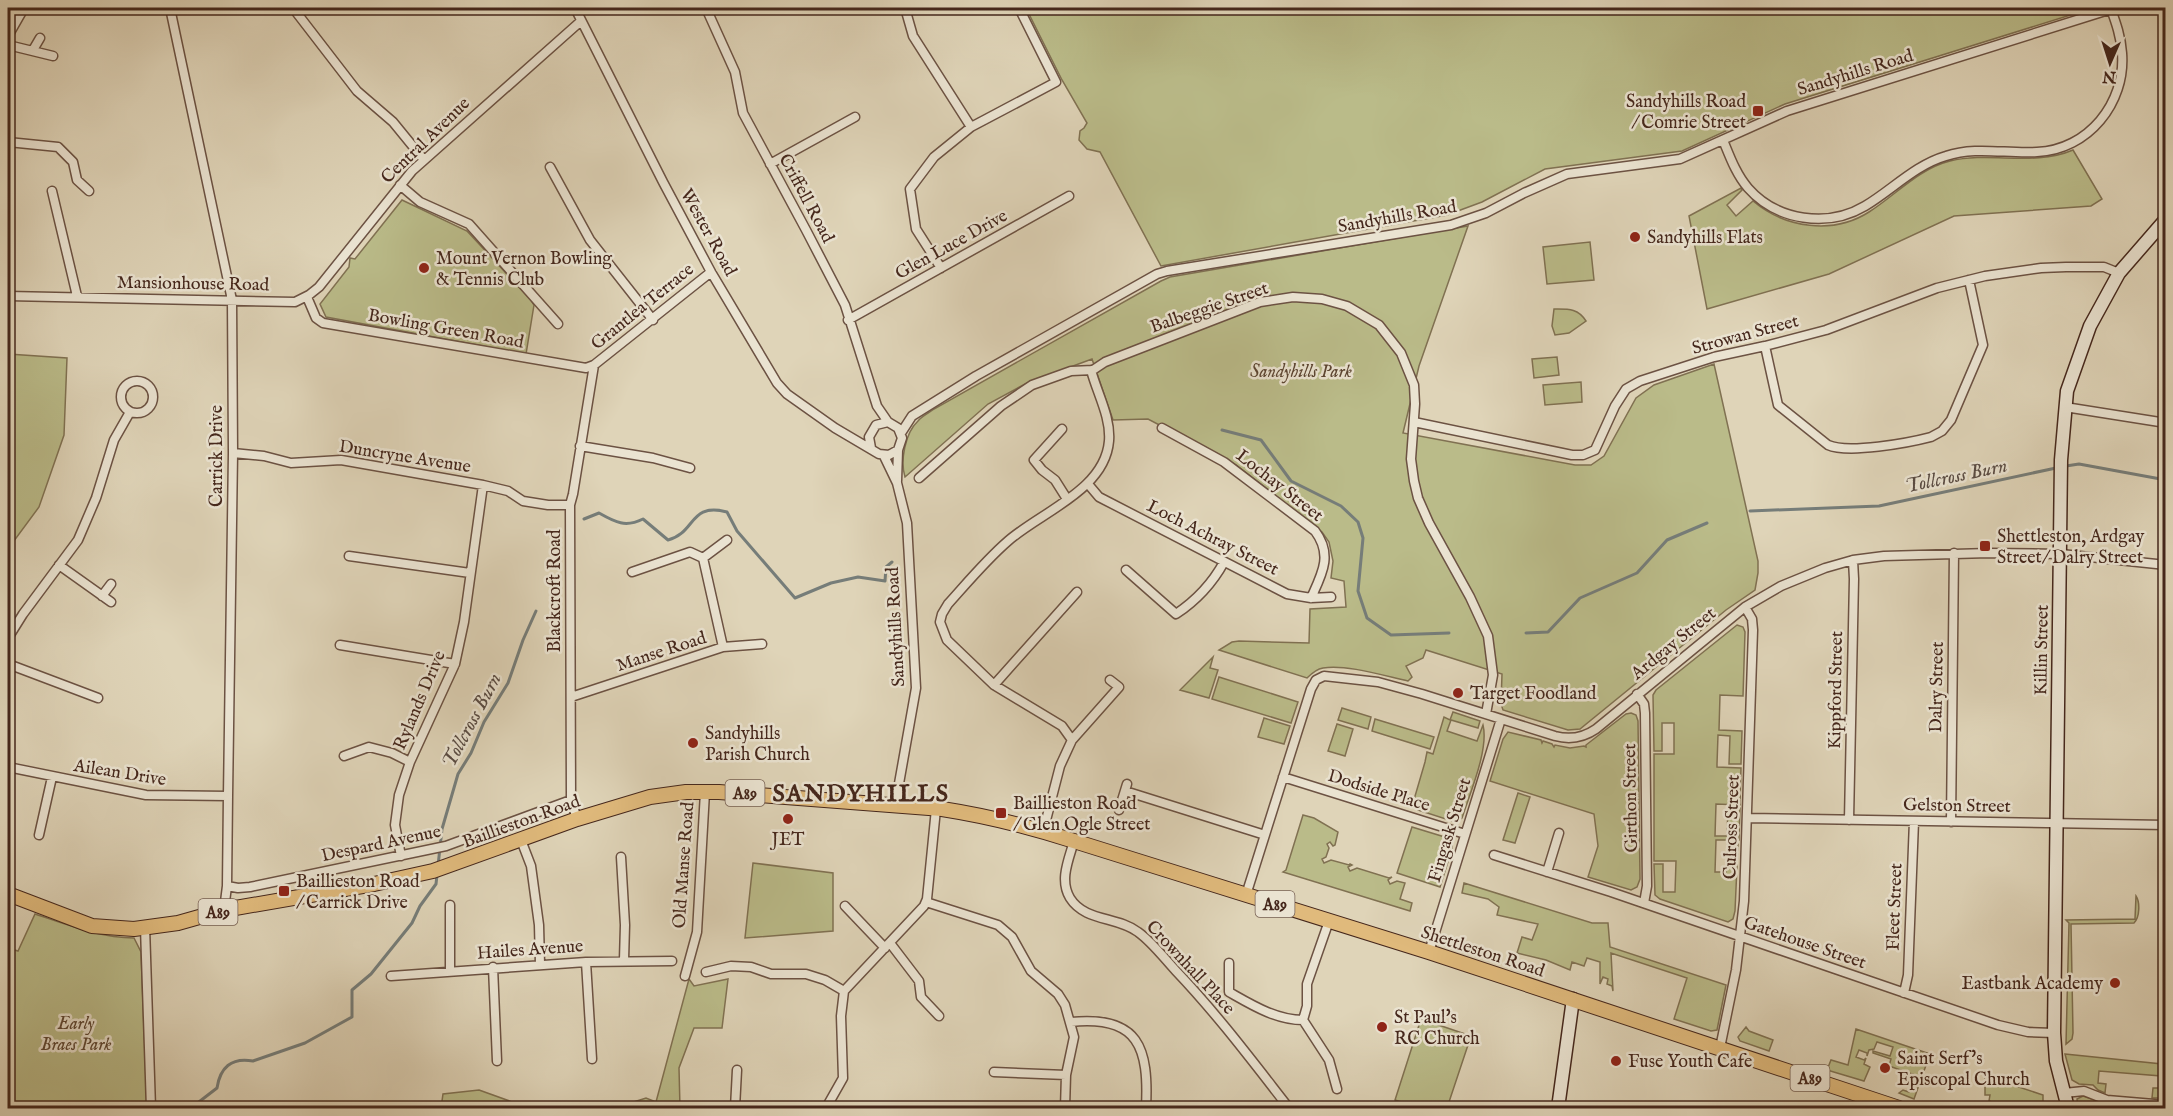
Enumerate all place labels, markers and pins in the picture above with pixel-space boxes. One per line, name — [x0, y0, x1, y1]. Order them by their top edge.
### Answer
place label: Sandyhills Road / Comrie Street — [1626, 91, 1746, 135]
marker: Sandyhills Road / Comrie Street — [1751, 104, 1765, 118]
place label: Sandyhills Flats — [1647, 227, 1763, 250]
marker: Sandyhills Flats — [1628, 230, 1642, 244]
place label: Mount Vernon Bowling & Tennis Club — [436, 248, 612, 292]
marker: Mount Vernon Bowling & Tennis Club — [417, 261, 431, 275]
place label: Shettleston, Ardgay Street/ Dalry Street — [1997, 526, 2145, 570]
marker: Shettleston, Ardgay Street/ Dalry Street — [1978, 539, 1992, 553]
place label: Target Foodland — [1470, 683, 1597, 706]
marker: Target Foodland — [1451, 686, 1465, 700]
place label: Sandyhills Parish Church — [705, 723, 810, 767]
marker: Sandyhills Parish Church — [686, 736, 700, 750]
place label: Baillieston Road / Glen Ogle Street — [1013, 793, 1150, 837]
marker: Baillieston Road / Glen Ogle Street — [994, 806, 1008, 820]
marker: JET — [781, 812, 795, 826]
place label: JET — [770, 829, 804, 852]
place label: Baillieston Road / Carrick Drive — [296, 871, 420, 915]
marker: Baillieston Road / Carrick Drive — [277, 884, 291, 898]
place label: Eastbank Academy — [1962, 973, 2103, 996]
marker: Eastbank Academy — [2108, 976, 2122, 990]
place label: St Paul's RC Church — [1394, 1007, 1480, 1051]
marker: St Paul's RC Church — [1375, 1020, 1389, 1034]
place label: Saint Serf's Episcopal Church — [1897, 1048, 2030, 1092]
place label: Fuse Youth Cafe — [1628, 1051, 1752, 1074]
marker: Fuse Youth Cafe — [1609, 1054, 1623, 1068]
marker: Saint Serf's Episcopal Church — [1878, 1061, 1892, 1075]

